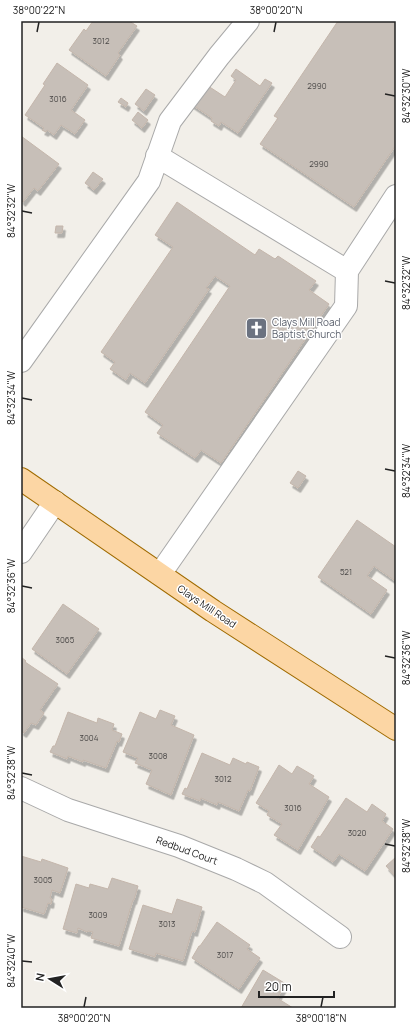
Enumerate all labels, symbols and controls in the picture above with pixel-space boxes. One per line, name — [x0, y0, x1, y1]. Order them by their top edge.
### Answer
text: 38°00'22"N — [13, 3, 65, 17]
text: 38°00'20"N — [250, 3, 303, 17]
house number: 3012 — [93, 35, 110, 46]
text: 84°32'30"W — [399, 68, 413, 123]
house number: 2990 — [307, 80, 327, 91]
house number: 3016 — [49, 93, 67, 104]
house number: 2990 — [309, 158, 329, 169]
text: 84°32'32"W — [4, 183, 18, 238]
text: 84°32'32"W — [399, 255, 413, 310]
church icon: Clays Mill Road Baptist Church — [244, 315, 270, 341]
place label: Clays Mill Road Baptist Church — [272, 315, 341, 341]
text: 84°32'34"W — [4, 370, 18, 425]
text: 84°32'34"W — [399, 443, 413, 498]
text: 84°32'36"W — [4, 558, 18, 613]
house number: 521 — [340, 566, 352, 577]
street label: Clays Mill Road — [175, 581, 239, 631]
text: 84°32'36"W — [399, 630, 413, 685]
house number: 3065 — [56, 634, 75, 645]
house number: 3004 — [80, 732, 99, 743]
text: 84°32'38"W — [4, 745, 18, 800]
house number: 3008 — [149, 750, 168, 761]
house number: 3012 — [215, 773, 232, 784]
house number: 3016 — [284, 802, 302, 813]
text: 84°32'38"W — [399, 818, 413, 873]
house number: 3020 — [348, 827, 366, 838]
street label: Redbud Court — [154, 832, 220, 868]
house number: 3005 — [34, 874, 53, 885]
house number: 3009 — [88, 909, 108, 920]
house number: 3013 — [159, 918, 175, 929]
text: 84°32'40"W — [4, 934, 18, 988]
house number: 3017 — [217, 949, 233, 960]
north arrow — [30, 959, 70, 999]
text: N — [32, 972, 48, 982]
scale bar — [259, 973, 334, 999]
text: 20 m — [265, 978, 292, 995]
text: 38°00'20"N — [58, 1011, 111, 1025]
text: 38°00'18"N — [296, 1011, 346, 1025]

